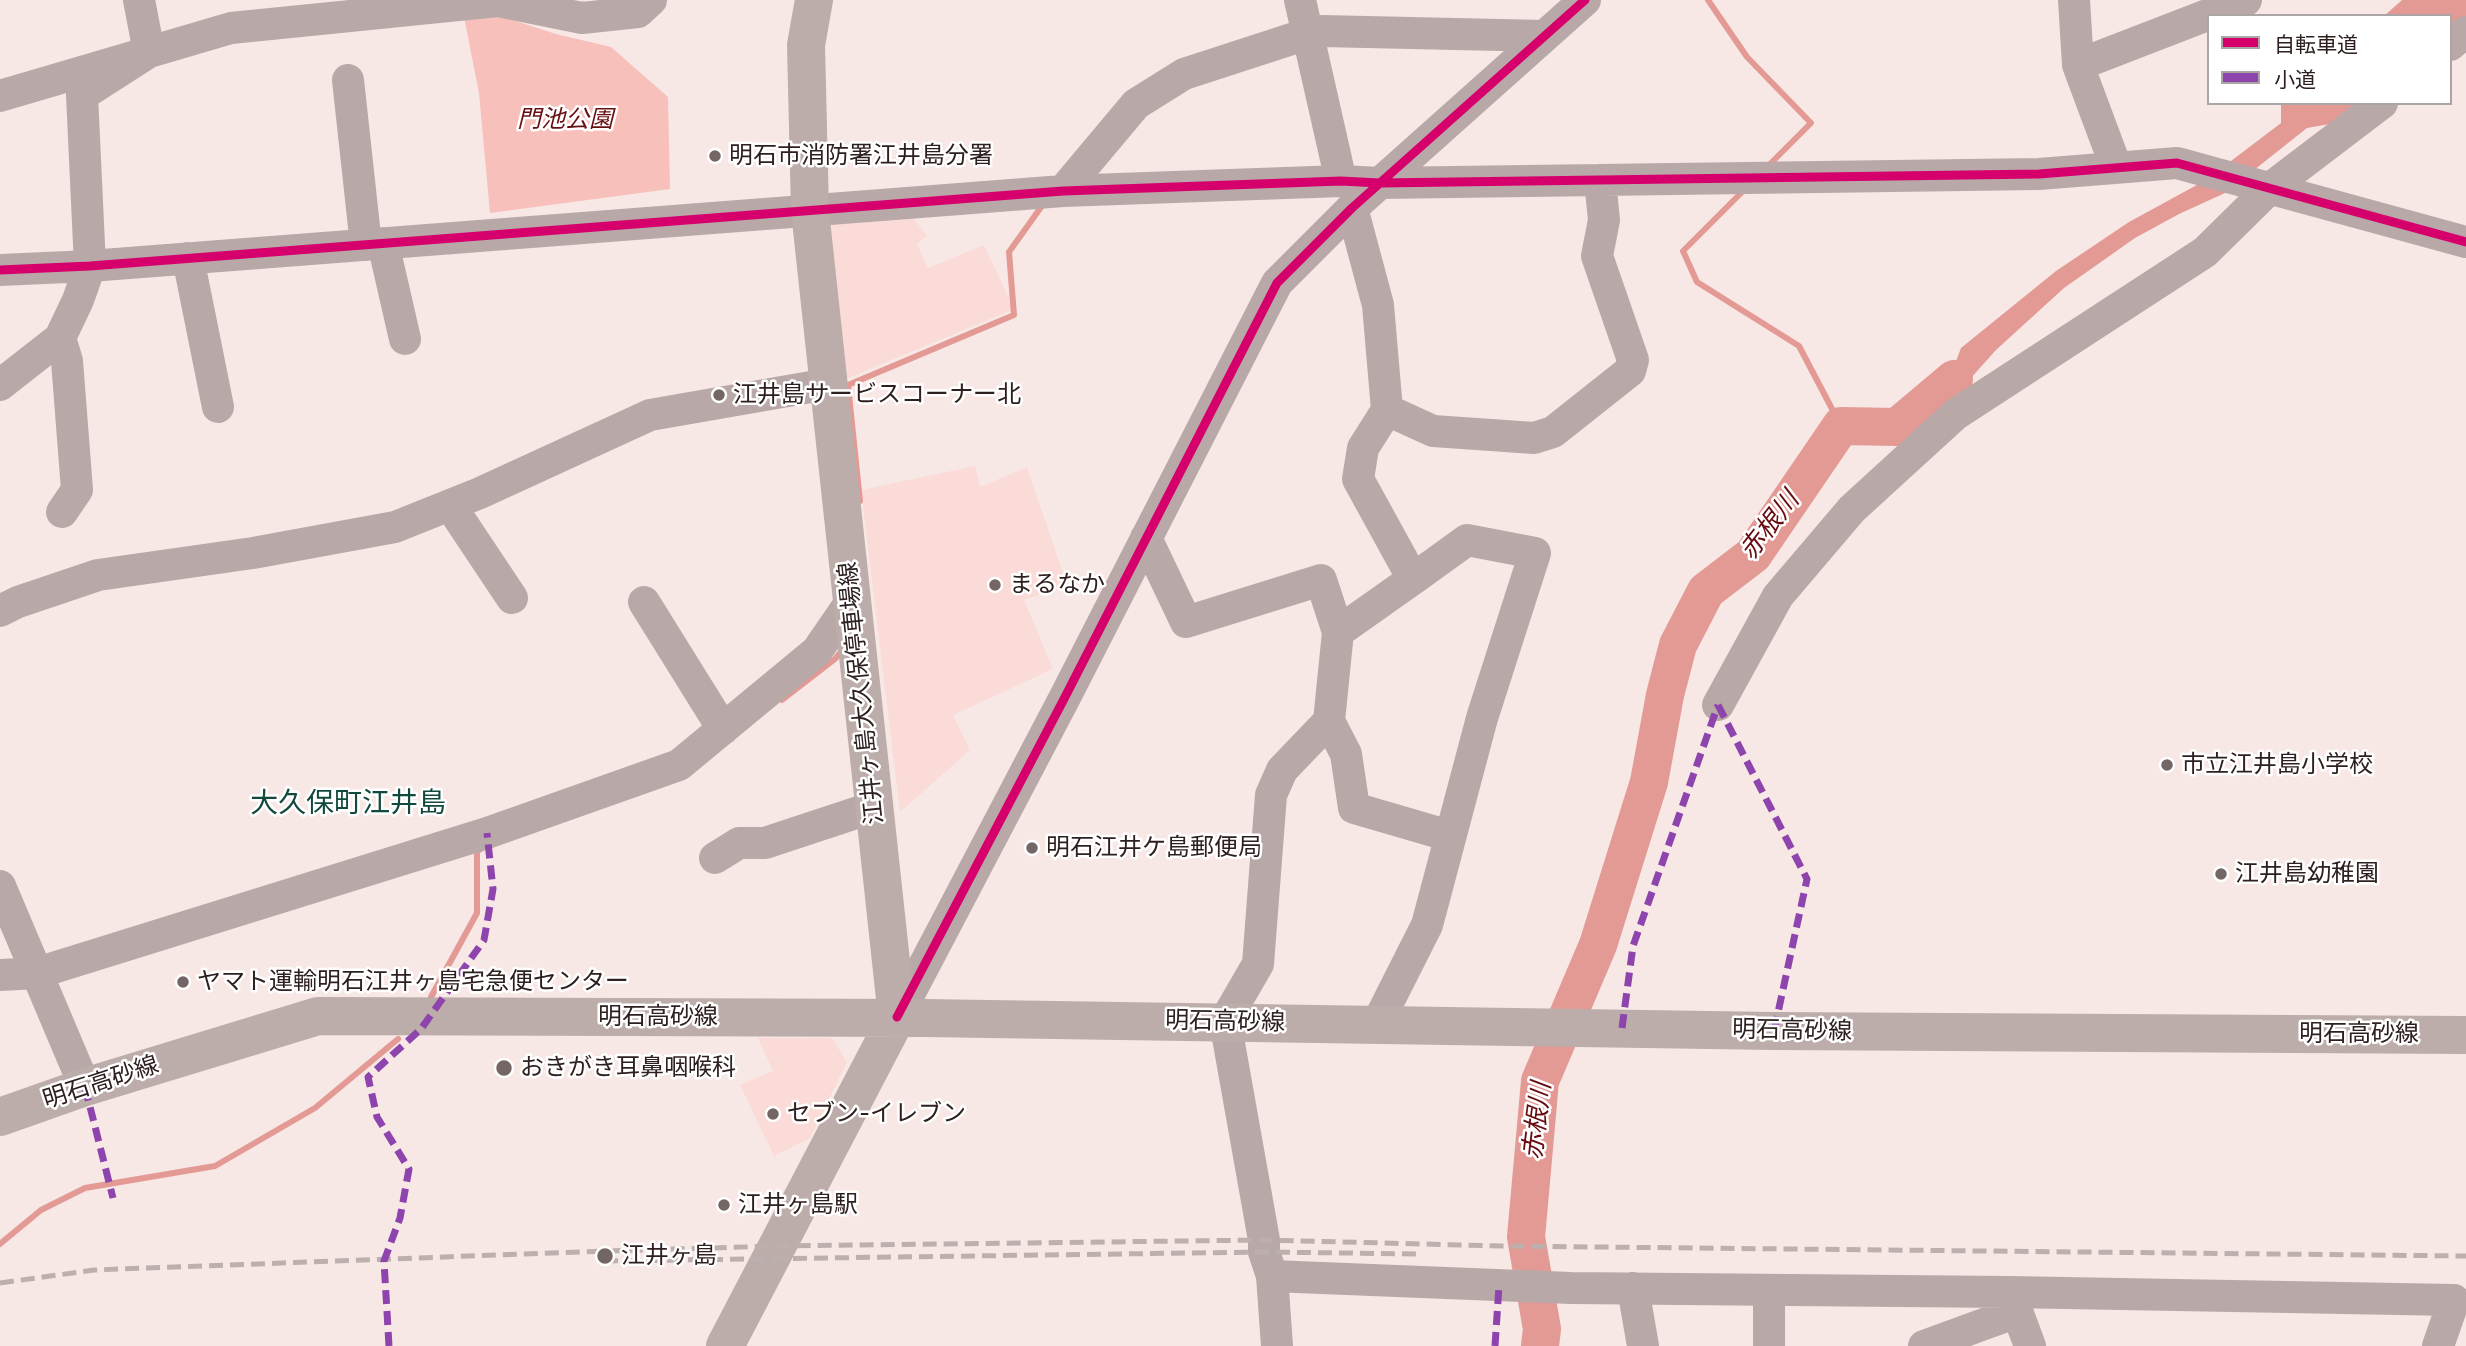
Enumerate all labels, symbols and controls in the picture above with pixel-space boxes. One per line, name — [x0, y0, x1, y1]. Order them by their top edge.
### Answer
legend — [2207, 14, 2452, 105]
text: 自転車道 — [2274, 32, 2358, 58]
text: 小道 — [2274, 67, 2316, 93]
park label: 門池公園 — [517, 106, 613, 134]
place label: 明石市消防署江井島分署 — [729, 142, 993, 170]
marker: 明石市消防署江井島分署 — [707, 148, 723, 164]
place label: 江井島サービスコーナー北 — [733, 381, 1021, 409]
marker: 江井島サービスコーナー北 — [711, 387, 727, 403]
water label: 赤根川 — [1734, 486, 1806, 566]
street label: 江井ヶ島大久保停車場線 — [834, 560, 890, 826]
place label: まるなか — [1009, 571, 1105, 599]
marker: まるなか — [987, 577, 1003, 593]
place label: 市立江井島小学校 — [2181, 751, 2373, 779]
marker: 市立江井島小学校 — [2159, 757, 2175, 773]
district label: 大久保町江井島 — [250, 787, 446, 821]
place label: 明石江井ケ島郵便局 — [1046, 834, 1262, 862]
marker: 明石江井ケ島郵便局 — [1024, 840, 1040, 856]
place label: 江井島幼稚園 — [2235, 860, 2379, 888]
marker: 江井島幼稚園 — [2213, 866, 2229, 882]
place label: ヤマト運輸明石江井ヶ島宅急便センター — [197, 968, 629, 996]
marker: ヤマト運輸明石江井ヶ島宅急便センター — [175, 974, 191, 990]
street label: 明石高砂線 — [598, 1003, 718, 1031]
street label: 明石高砂線 — [1165, 1007, 1285, 1037]
street label: 明石高砂線 — [1732, 1016, 1852, 1046]
street label: 明石高砂線 — [2299, 1020, 2419, 1048]
street label: 明石高砂線 — [39, 1051, 163, 1115]
place label: おきがき耳鼻咽喉科 — [520, 1054, 736, 1082]
marker: おきがき耳鼻咽喉科 — [494, 1058, 514, 1078]
water label: 赤根川 — [1518, 1080, 1558, 1162]
place label: セブン-イレブン — [787, 1100, 966, 1128]
marker: セブン-イレブン — [765, 1106, 781, 1122]
place label: 江井ヶ島駅 — [738, 1191, 858, 1219]
marker: 江井ヶ島駅 — [716, 1197, 732, 1213]
place label: 江井ヶ島 — [621, 1242, 717, 1270]
marker: 江井ヶ島 — [595, 1246, 615, 1266]

